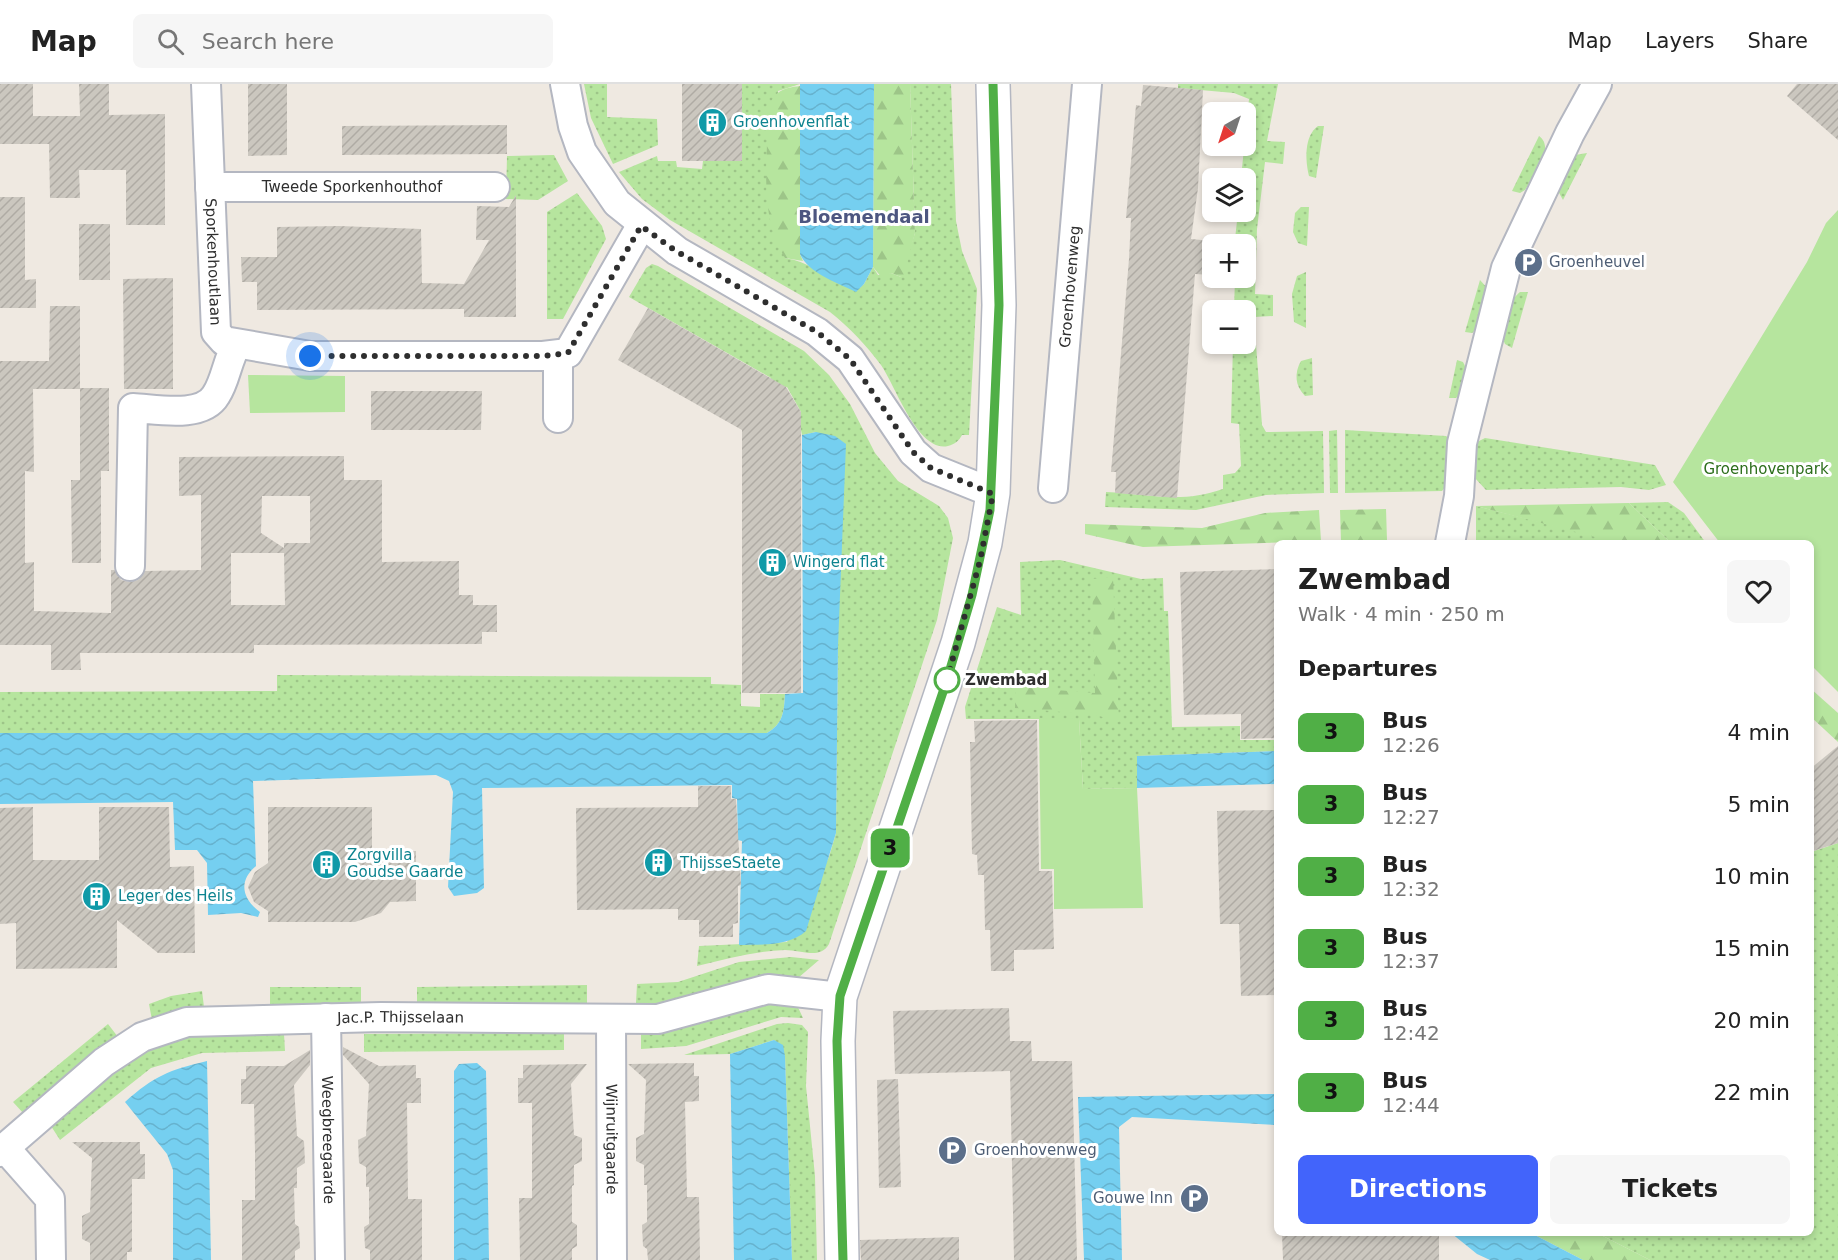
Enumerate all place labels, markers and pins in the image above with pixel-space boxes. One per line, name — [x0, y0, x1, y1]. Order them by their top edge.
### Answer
building icon: Groenhovenflat — [696, 106, 728, 138]
place label: Groenhovenflat — [733, 113, 849, 131]
parking icon: Groenheuvel — [1512, 246, 1544, 278]
place label: Groenheuvel — [1549, 253, 1645, 271]
building icon: Wingerd flat — [756, 546, 788, 578]
place label: Wingerd flat — [793, 553, 885, 571]
marker: Zwembad — [934, 667, 960, 693]
place label: Zwembad — [965, 671, 1047, 689]
place label: Zorgvilla Goudse Gaarde — [347, 846, 463, 881]
building icon: ThijsseStaete — [643, 847, 675, 879]
building icon: Zorgvilla Goudse Gaarde — [310, 848, 342, 880]
place label: ThijsseStaete — [679, 854, 781, 872]
building icon: Leger des Heils — [81, 880, 113, 912]
place label: Leger des Heils — [118, 887, 233, 905]
parking icon: Groenhovenweg — [937, 1134, 969, 1166]
place label: Groenhovenweg — [974, 1141, 1097, 1159]
parking icon: Gouwe Inn — [1178, 1182, 1210, 1214]
place label: Gouwe Inn — [1093, 1189, 1173, 1207]

